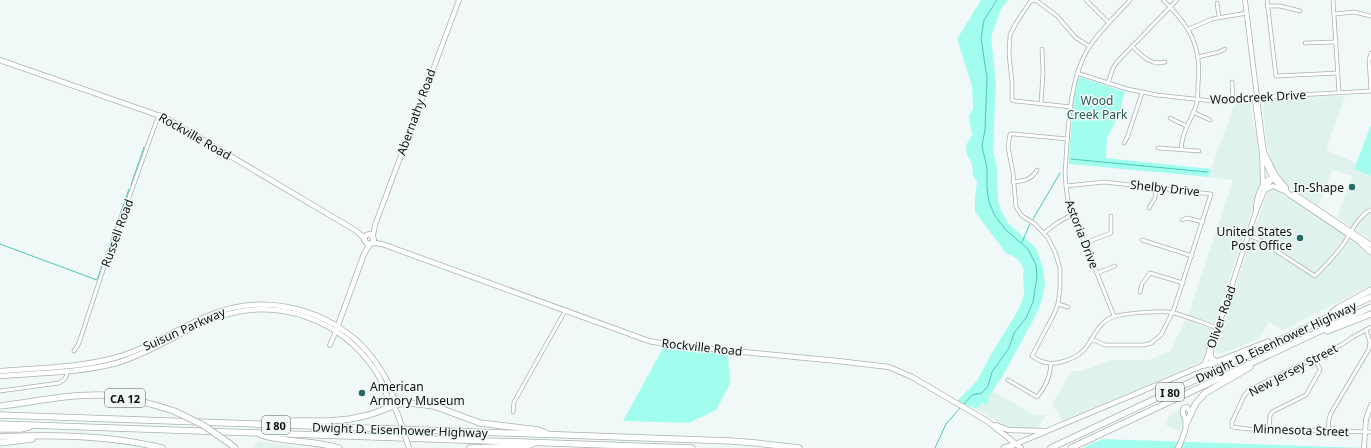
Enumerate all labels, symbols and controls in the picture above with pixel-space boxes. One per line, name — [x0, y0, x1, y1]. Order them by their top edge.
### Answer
street label: Abernathy Road — [392, 66, 440, 158]
street label: Woodcreek Drive — [1210, 86, 1307, 108]
park label: Wood Creek Park — [1067, 92, 1128, 123]
street label: Rockville Road — [156, 108, 234, 164]
street label: Shelby Drive — [1129, 176, 1201, 200]
place label: In-Shape — [1294, 179, 1344, 196]
marker: In-Shape — [1347, 182, 1357, 192]
street label: Russell Road — [97, 197, 137, 269]
street label: Astoria Drive — [1061, 197, 1103, 271]
place label: United States Post Office — [1217, 223, 1292, 254]
marker: United States Post Office — [1295, 233, 1305, 243]
street label: Oliver Road — [1202, 283, 1240, 351]
street label: Dwight D. Eisenhower Highway — [1193, 297, 1360, 387]
street label: Suisun Parkway — [140, 303, 229, 355]
street label: Rockville Road — [661, 334, 743, 360]
street label: New Jersey Street — [1246, 339, 1341, 401]
place label: American Armory Museum — [370, 378, 465, 409]
road number: I 80 — [1156, 383, 1184, 401]
marker: American Armory Museum — [357, 388, 367, 398]
road number: CA 12 — [105, 389, 145, 407]
road number: I 80 — [262, 416, 290, 434]
street label: Dwight D. Eisenhower Highway — [312, 418, 489, 442]
street label: Minnesota Street — [1253, 420, 1350, 440]

